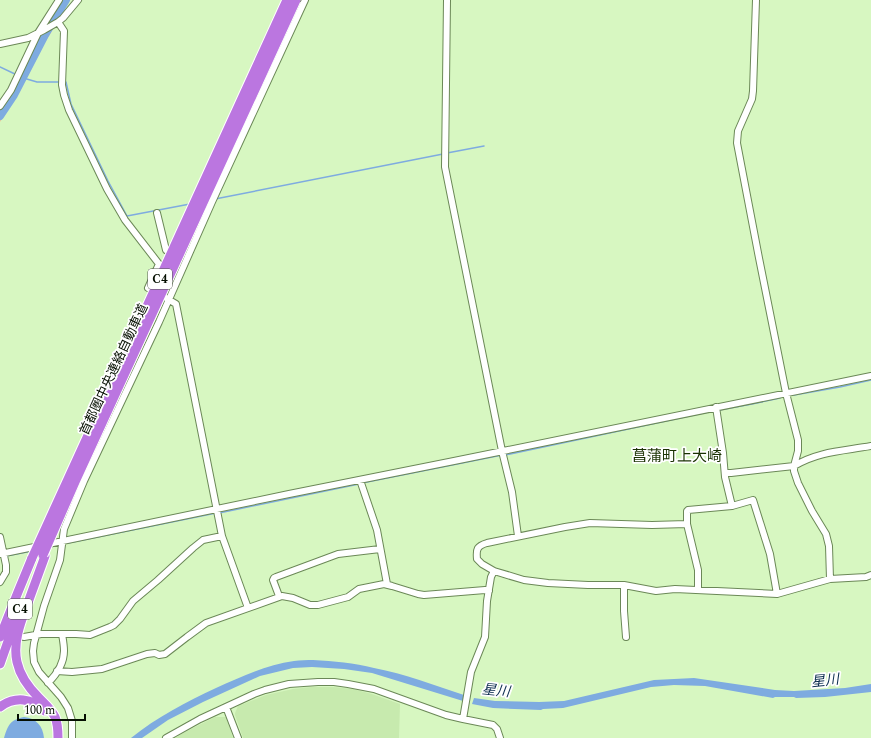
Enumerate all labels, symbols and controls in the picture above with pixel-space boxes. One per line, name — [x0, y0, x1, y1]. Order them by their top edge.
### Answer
road number: C4 — [148, 269, 172, 289]
street label: 首都圏中央連絡自動車道 — [75, 300, 153, 438]
district label: 菖蒲町上大崎 — [632, 445, 722, 468]
road number: C4 — [8, 599, 32, 619]
water label: 星川 — [810, 668, 842, 692]
water label: 星川 — [481, 679, 513, 703]
scale bar — [18, 696, 85, 722]
text: 100 m — [24, 701, 55, 720]

